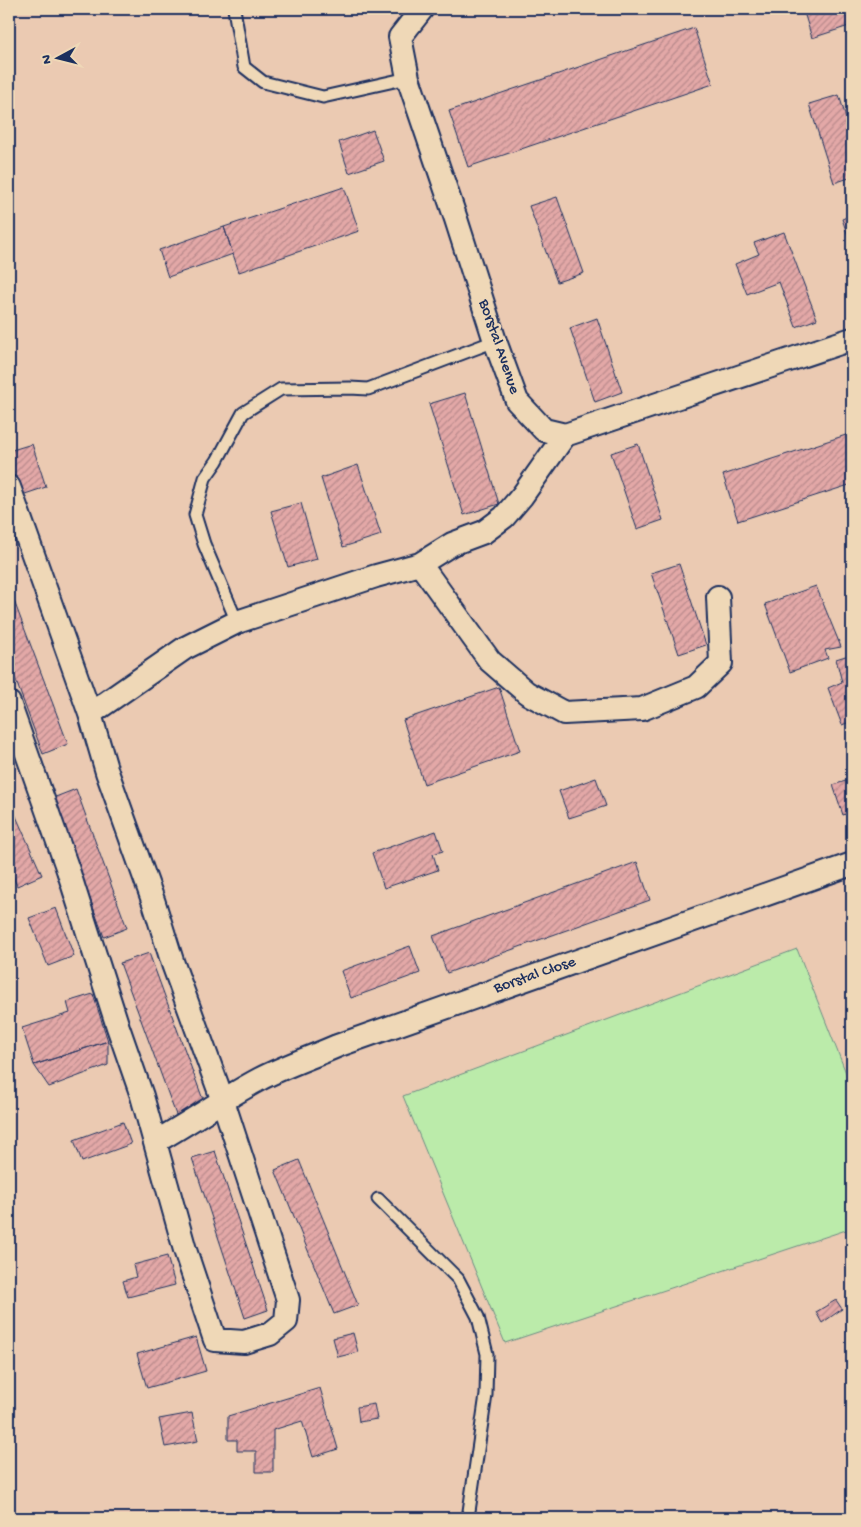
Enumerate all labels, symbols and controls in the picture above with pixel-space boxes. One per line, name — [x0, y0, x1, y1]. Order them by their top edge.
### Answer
north arrow — [32, 32, 82, 82]
text: N — [39, 54, 57, 65]
street label: Borstal Avenue — [473, 296, 523, 398]
street label: Borstal Close — [491, 953, 579, 999]

